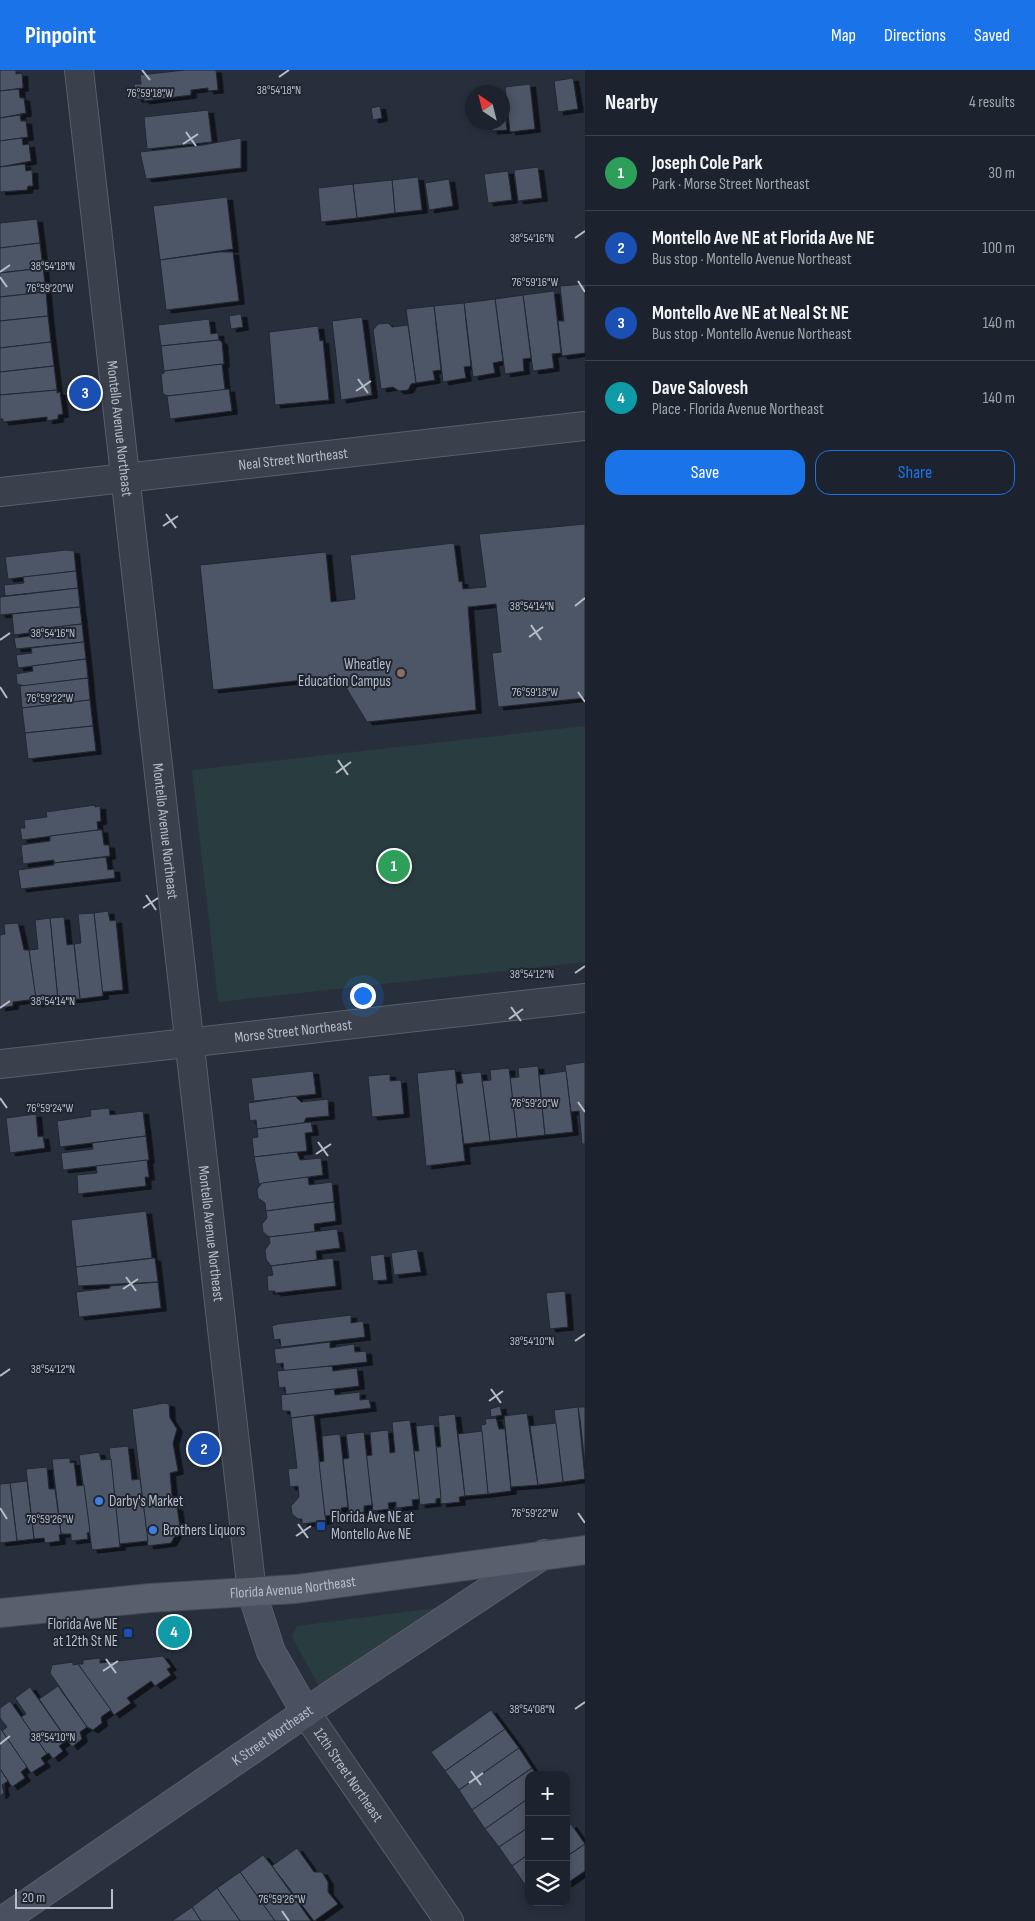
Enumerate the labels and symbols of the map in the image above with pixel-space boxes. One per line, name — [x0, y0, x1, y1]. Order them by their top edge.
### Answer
text: 38°54'18"N — [257, 83, 301, 98]
north arrow — [465, 85, 510, 130]
text: 76°59'18"W — [127, 86, 173, 101]
text: 38°54'16"N — [510, 231, 554, 246]
text: 38°54'18"N — [31, 259, 75, 274]
text: 76°59'16"W — [512, 275, 558, 290]
text: 76°59'20"W — [26, 281, 74, 296]
street label: Montello Avenue Northeast — [103, 360, 137, 498]
pin: 3 — [69, 374, 101, 412]
street label: Neal Street Northeast — [237, 443, 349, 475]
text: 38°54'14"N — [510, 599, 554, 614]
text: 38°54'16"N — [31, 626, 75, 641]
place label: Wheatley Education Campus — [298, 655, 391, 691]
marker: Wheatley Education Campus — [395, 667, 407, 679]
text: 76°59'18"W — [512, 685, 558, 700]
text: 76°59'22"W — [27, 691, 74, 706]
street label: Montello Avenue Northeast — [148, 762, 183, 900]
pin: 1 — [378, 847, 410, 885]
text: 38°54'12"N — [510, 967, 554, 982]
your location — [350, 983, 376, 1009]
text: 38°54'14"N — [31, 994, 75, 1009]
street label: Morse Street Northeast — [233, 1015, 353, 1047]
text: 76°59'20"W — [511, 1096, 559, 1111]
text: 76°59'24"W — [27, 1101, 74, 1116]
street label: Montello Avenue Northeast — [194, 1165, 228, 1303]
text: 38°54'10"N — [510, 1334, 554, 1349]
text: 38°54'12"N — [31, 1362, 75, 1377]
pin: 2 — [188, 1430, 220, 1468]
place label: Darby's Market — [109, 1492, 184, 1511]
marker: Darby's Market — [93, 1495, 105, 1507]
text: 76°59'22"W — [512, 1506, 559, 1521]
place label: Florida Ave NE at Montello Ave NE — [331, 1508, 415, 1544]
text: 76°59'26"W — [26, 1512, 74, 1527]
marker: Florida Ave NE at Montello Ave NE — [315, 1520, 327, 1532]
place label: Brothers Liquors — [163, 1521, 245, 1540]
marker: Brothers Liquors — [147, 1524, 159, 1536]
street label: Florida Avenue Northeast — [229, 1571, 357, 1603]
pin: 4 — [158, 1613, 190, 1651]
place label: Florida Ave NE at 12th St NE — [48, 1615, 118, 1651]
marker: Florida Ave NE at 12th St NE — [122, 1627, 134, 1639]
street label: K Street Northeast — [228, 1701, 317, 1770]
text: 38°54'08"N — [509, 1702, 555, 1717]
street label: 12th Street Northeast — [309, 1724, 388, 1826]
text: 38°54'10"N — [31, 1730, 75, 1745]
scale bar — [15, 1886, 112, 1909]
text: 76°59'26"W — [258, 1892, 306, 1907]

